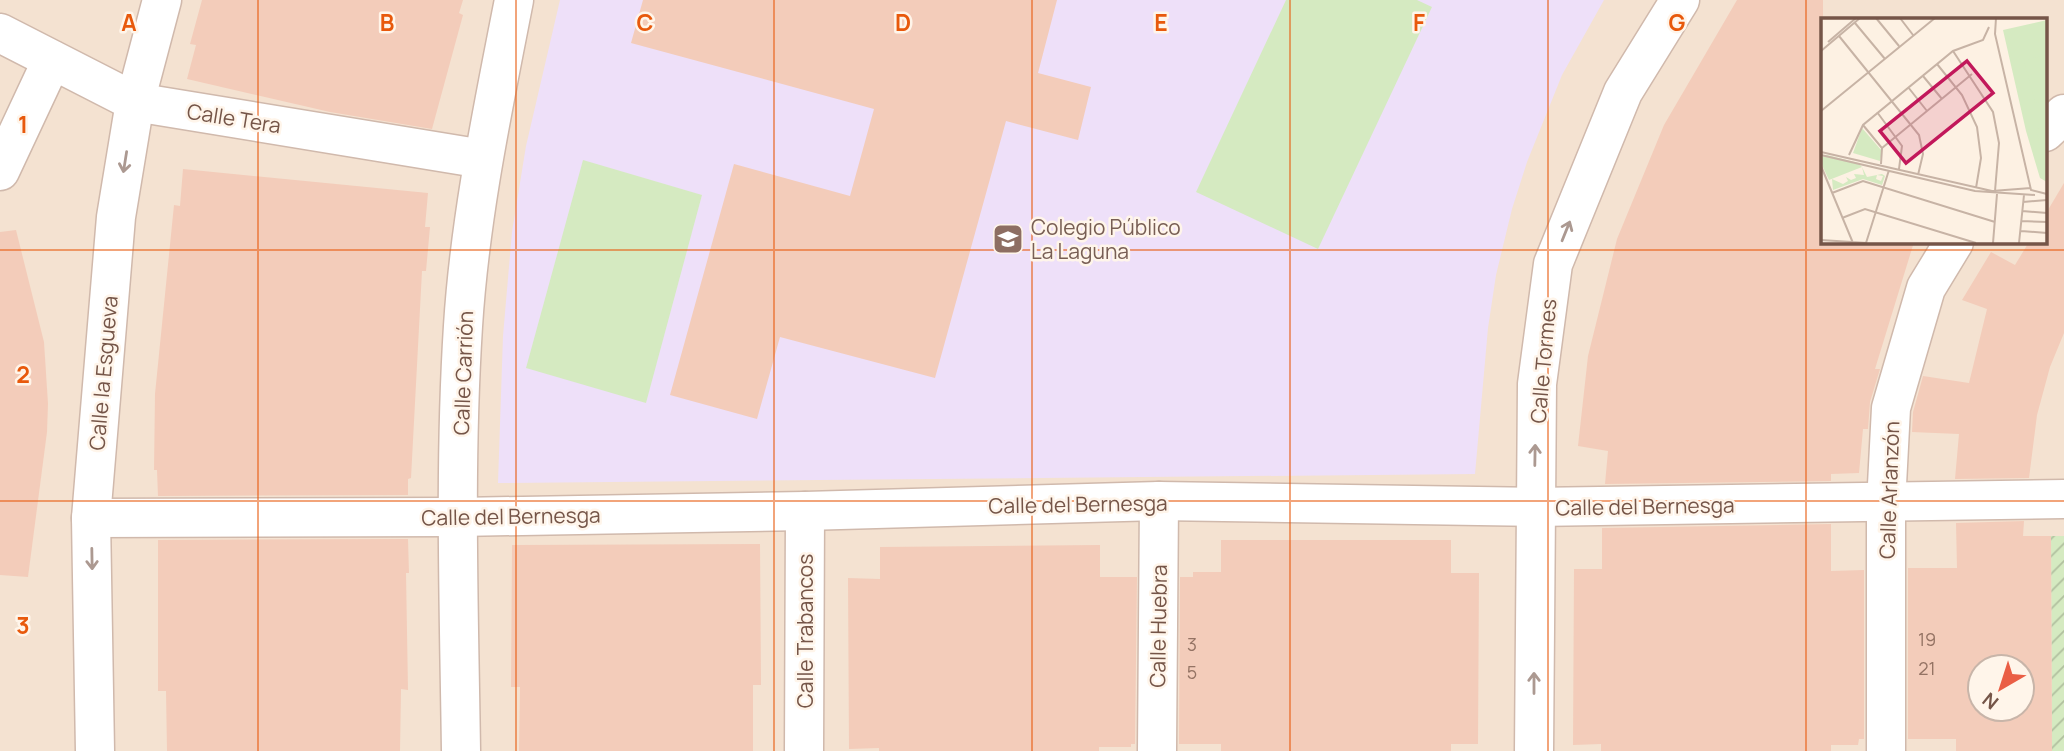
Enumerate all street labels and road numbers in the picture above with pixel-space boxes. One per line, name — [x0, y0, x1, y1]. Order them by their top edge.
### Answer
street label: Calle Tera — [185, 97, 283, 139]
street label: Calle la Esgueva — [82, 294, 124, 452]
street label: Calle Tormes — [1524, 298, 1562, 424]
street label: Calle Carrión — [447, 310, 479, 436]
street label: Calle Arlanzón — [1873, 421, 1905, 559]
street label: Calle del Bernesga — [988, 488, 1168, 520]
street label: Calle del Bernesga — [1555, 490, 1735, 522]
street label: Calle del Bernesga — [421, 500, 601, 532]
street label: Calle Trabancos — [791, 554, 819, 708]
street label: Calle Huebra — [1143, 564, 1173, 688]

